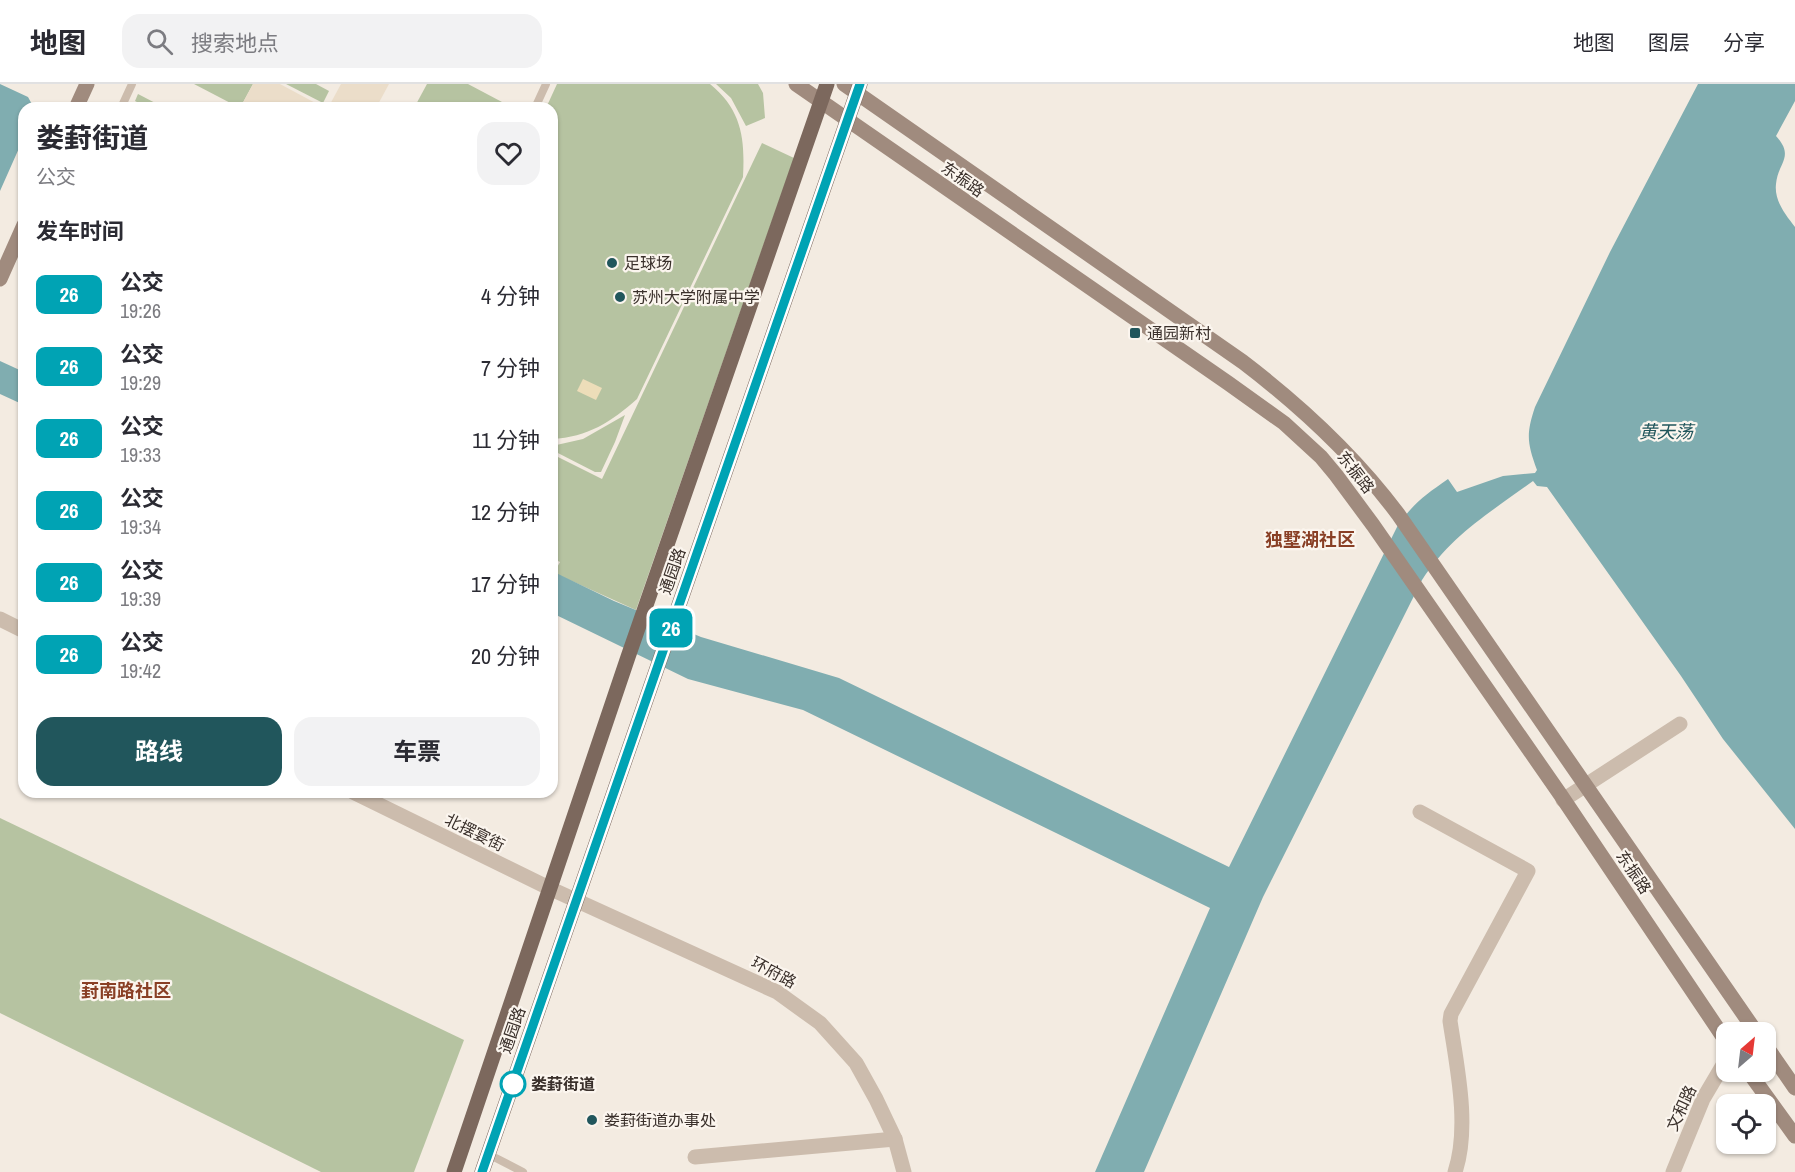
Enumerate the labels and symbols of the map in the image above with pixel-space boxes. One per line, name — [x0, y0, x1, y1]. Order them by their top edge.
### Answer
street label: 东振路 — [937, 156, 989, 202]
place label: 足球场 — [624, 252, 672, 274]
marker: 足球场 — [605, 256, 619, 270]
place label: 苏州大学附属中学 — [632, 286, 760, 308]
marker: 苏州大学附属中学 — [613, 290, 627, 304]
place label: 通园新村 — [1147, 322, 1211, 344]
marker: 通园新村 — [1128, 326, 1142, 340]
water label: 黄天荡 — [1639, 419, 1696, 444]
street label: 东振路 — [1333, 446, 1379, 498]
district label: 独墅湖社区 — [1265, 527, 1355, 552]
street label: 通园路 — [654, 545, 690, 597]
line badge: 26 — [644, 608, 698, 648]
street label: 北摆宴街 — [441, 808, 509, 856]
street label: 东振路 — [1611, 846, 1657, 898]
street label: 环府路 — [748, 951, 800, 993]
district label: 葑南路社区 — [81, 978, 171, 1003]
street label: 通园路 — [494, 1004, 530, 1056]
north arrow — [1716, 1022, 1776, 1082]
marker: 娄葑街道 — [500, 1071, 526, 1097]
place label: 娄葑街道 — [531, 1073, 595, 1095]
street label: 文和路 — [1661, 1082, 1701, 1134]
place label: 娄葑街道办事处 — [604, 1109, 716, 1131]
marker: 娄葑街道办事处 — [585, 1113, 599, 1127]

